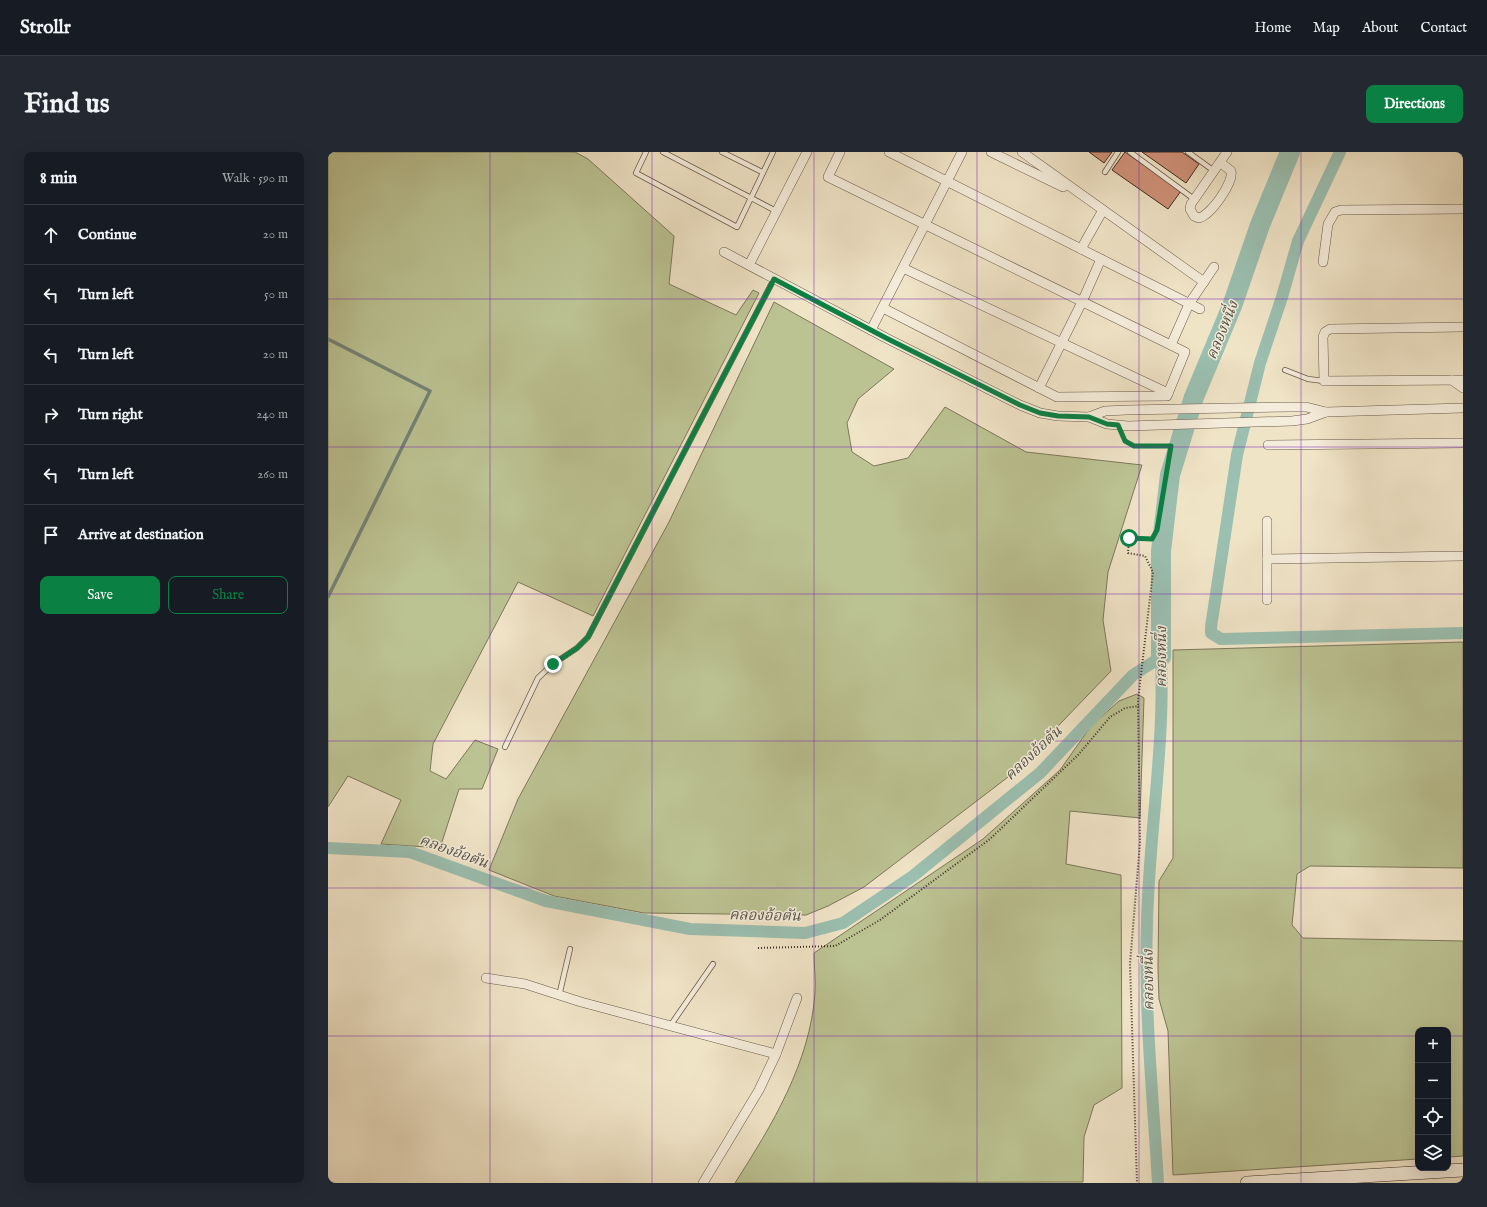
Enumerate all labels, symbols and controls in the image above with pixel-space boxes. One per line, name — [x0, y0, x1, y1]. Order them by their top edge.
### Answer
text: Strollr — [20, 16, 71, 40]
text: Home — [1255, 19, 1291, 37]
text: Map — [1313, 19, 1340, 37]
text: About — [1362, 19, 1398, 37]
text: Contact — [1420, 19, 1467, 37]
button: Directions — [1366, 85, 1463, 123]
text: Find us — [24, 87, 110, 122]
text: 8 min — [40, 168, 77, 189]
text: Walk · 590 m — [222, 170, 288, 187]
icon: ahead — [40, 224, 62, 246]
text: Continue — [78, 225, 136, 244]
text: 20 m — [263, 226, 288, 243]
icon: left — [40, 284, 62, 306]
text: Turn left — [78, 285, 134, 304]
text: 50 m — [264, 286, 288, 303]
water label: คลองหนึ่ง — [1200, 297, 1243, 362]
icon: left — [40, 344, 62, 366]
text: Turn left — [78, 345, 134, 364]
text: 20 m — [263, 346, 288, 363]
icon: right — [40, 404, 62, 426]
text: Turn right — [78, 405, 143, 424]
text: 240 m — [256, 406, 288, 423]
icon: left — [40, 464, 62, 486]
text: Turn left — [78, 465, 134, 484]
text: 260 m — [257, 466, 288, 483]
icon: arrive — [40, 524, 62, 546]
text: Arrive at destination — [78, 525, 204, 544]
route start — [1120, 529, 1138, 547]
button: Save — [40, 576, 160, 614]
button: Share — [168, 576, 288, 614]
water label: คลองหนึ่ง — [1150, 626, 1171, 688]
route end — [544, 655, 562, 673]
water label: คลองอ้อตัน — [1001, 722, 1066, 785]
water label: คลองอ้อตัน — [417, 830, 491, 873]
water label: คลองอ้อตัน — [729, 905, 801, 926]
water label: คลองหนึ่ง — [1136, 949, 1159, 1011]
map controls — [1415, 1027, 1451, 1171]
button: + — [1415, 1027, 1451, 1063]
button: − — [1415, 1063, 1451, 1099]
button: locate — [1415, 1099, 1451, 1135]
button: layers — [1415, 1135, 1451, 1171]

